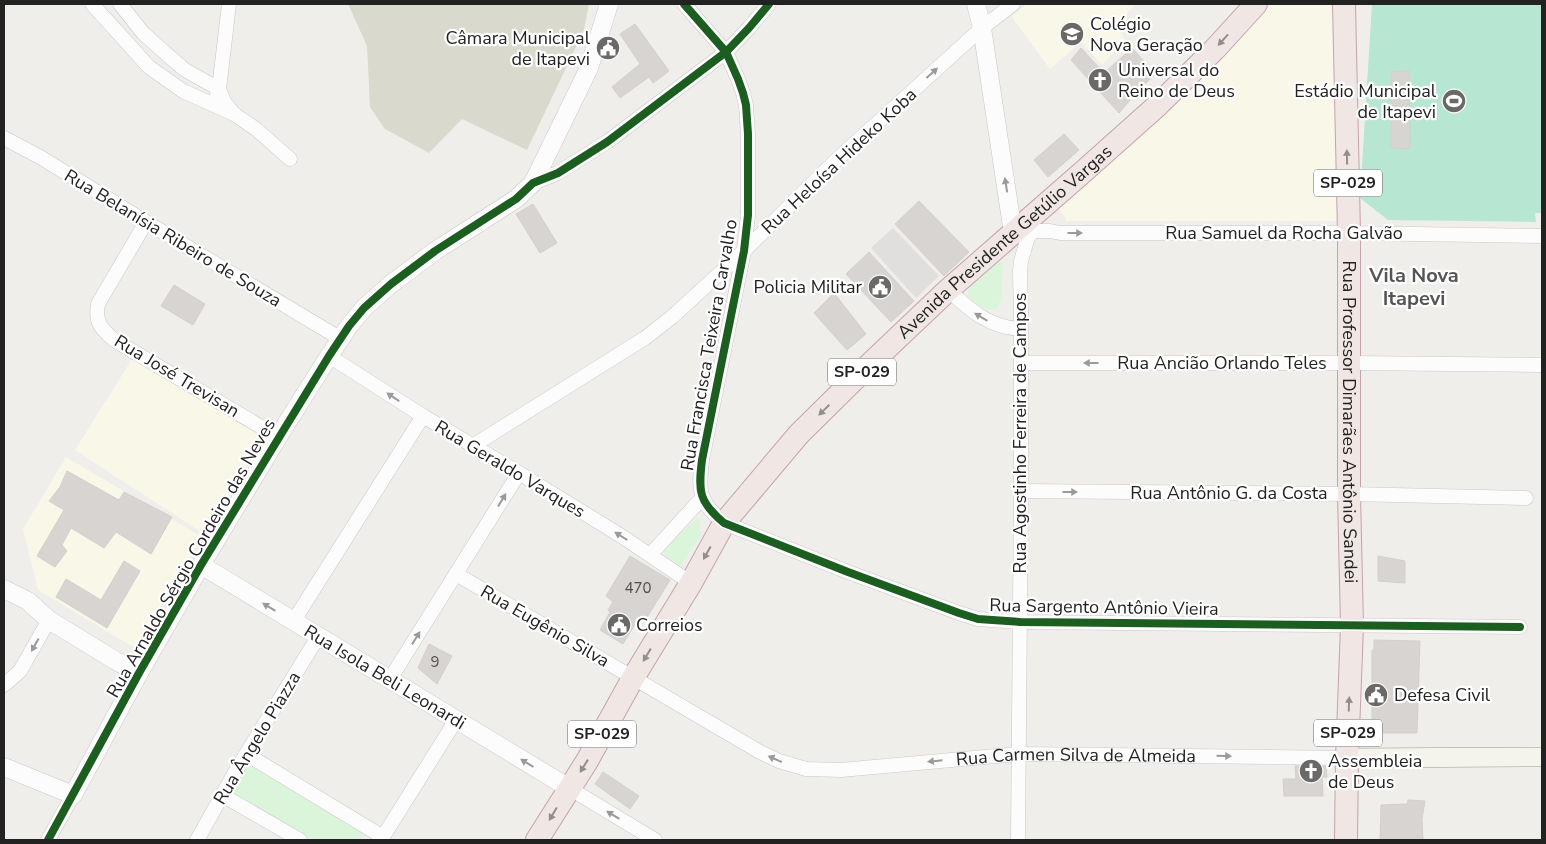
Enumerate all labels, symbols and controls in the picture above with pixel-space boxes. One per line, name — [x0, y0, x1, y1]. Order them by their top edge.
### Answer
place label: Colégio Nova Geração — [1090, 12, 1203, 57]
school or university icon: Colégio Nova Geração — [1059, 21, 1085, 47]
place label: Câmara Municipal de Itapevi — [445, 26, 591, 71]
one-way arrow — [1217, 34, 1229, 46]
public building icon: Câmara Municipal de Itapevi — [595, 35, 621, 61]
place label: Universal do Reino de Deus — [1118, 58, 1235, 103]
one-way arrow — [926, 67, 938, 79]
church icon: Universal do Reino de Deus — [1087, 67, 1113, 93]
place label: Estádio Municipal de Itapevi — [1294, 79, 1437, 124]
street label: Rua Heloísa Hideko Koba — [756, 83, 922, 239]
sports icon: Estádio Municipal de Itapevi — [1441, 88, 1467, 114]
street label: Avenida Presidente Getúlio Vargas — [892, 140, 1117, 344]
one-way arrow — [1343, 149, 1351, 165]
street label: Rua Belanísia Ribeiro de Souza — [60, 163, 286, 313]
road number: SP-029 — [1314, 170, 1382, 197]
one-way arrow — [1002, 177, 1010, 193]
street label: Rua Francisca Teixeira Carvalho — [675, 217, 743, 473]
street label: Rua Samuel da Rocha Galvão — [1165, 221, 1403, 245]
one-way arrow — [1067, 229, 1083, 237]
street label: Rua Professor Dimarães Antônio Sandei — [1337, 261, 1363, 584]
district label: Vila Nova Itapevi — [1368, 262, 1459, 312]
public building icon: Policia Militar — [867, 274, 893, 300]
place label: Policia Militar — [753, 275, 863, 299]
street label: Rua Agostinho Ferreira de Campos — [1008, 293, 1032, 573]
one-way arrow — [973, 313, 988, 321]
street label: Rua José Trevisan — [110, 329, 244, 423]
street label: Rua Ancião Orlando Teles — [1117, 351, 1327, 375]
road number: SP-029 — [828, 358, 896, 386]
one-way arrow — [1083, 359, 1099, 367]
one-way arrow — [386, 392, 400, 401]
one-way arrow — [818, 404, 830, 416]
street label: Rua Arnaldo Sérgio Cordeiro das Neves — [101, 414, 281, 702]
street label: Rua Geraldo Varques — [430, 415, 590, 523]
street label: Rua Antônio G. da Costa — [1130, 481, 1328, 505]
one-way arrow — [1062, 488, 1078, 496]
one-way arrow — [498, 493, 507, 507]
one-way arrow — [614, 532, 628, 541]
one-way arrow — [703, 546, 711, 560]
house number: 470 — [624, 578, 652, 598]
street label: Rua Eugênio Silva — [476, 579, 614, 673]
street label: Rua Sargento Antônio Vieira — [989, 593, 1219, 621]
one-way arrow — [262, 602, 275, 611]
public building icon: Correios — [606, 612, 632, 638]
place label: Correios — [636, 613, 703, 637]
street label: Rua Isola Beli Leonardi — [300, 619, 470, 735]
one-way arrow — [411, 631, 420, 644]
one-way arrow — [30, 639, 39, 652]
one-way arrow — [643, 648, 652, 661]
house number: 9 — [430, 652, 440, 672]
street label: Rua Ângelo Piazza — [208, 667, 306, 809]
public building icon: Defesa Civil — [1363, 682, 1389, 708]
place label: Defesa Civil — [1394, 683, 1491, 707]
one-way arrow — [1345, 696, 1353, 712]
road number: SP-029 — [1314, 720, 1382, 746]
road number: SP-029 — [568, 721, 636, 748]
street label: Rua Carmen Silva de Almeida — [955, 742, 1196, 772]
place label: Assembleia de Deus — [1328, 749, 1422, 794]
one-way arrow — [1217, 753, 1233, 761]
one-way arrow — [767, 754, 782, 763]
one-way arrow — [926, 757, 942, 765]
church icon: Assembleia de Deus — [1298, 758, 1324, 784]
one-way arrow — [521, 759, 534, 768]
one-way arrow — [579, 759, 588, 772]
one-way arrow — [549, 808, 558, 821]
one-way arrow — [607, 811, 620, 820]

